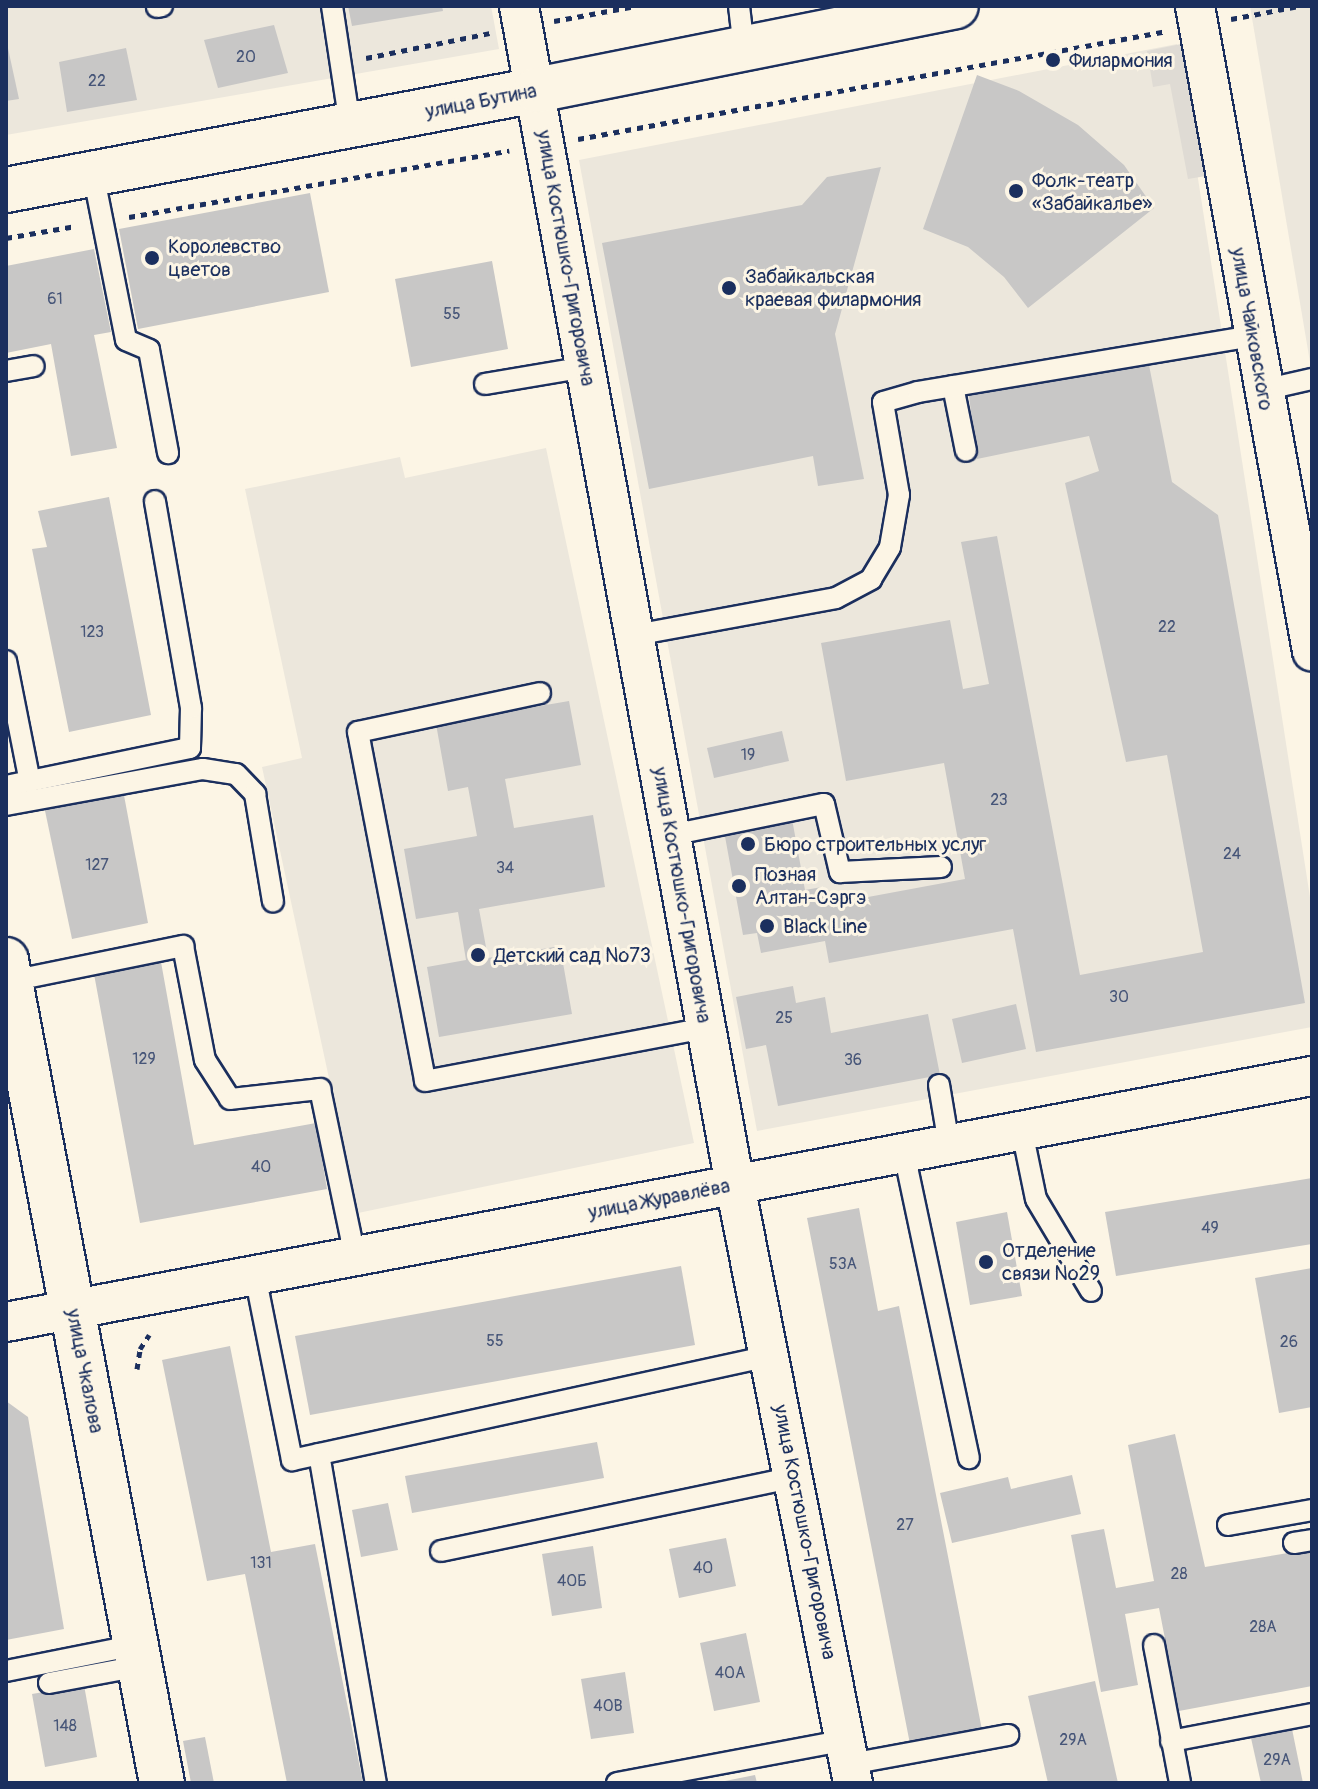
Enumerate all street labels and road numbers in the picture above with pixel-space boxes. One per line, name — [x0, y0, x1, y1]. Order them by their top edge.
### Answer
street label: улица Бутина — [423, 78, 539, 124]
street label: улица Костюшко-Григоровича — [532, 128, 600, 388]
street label: улица Чайковского — [1226, 246, 1278, 412]
street label: улица Костюшко-Григоровича — [648, 765, 716, 1025]
street label: улица Журавлёва — [586, 1174, 732, 1224]
street label: улица Чкалова — [61, 1307, 109, 1435]
street label: улица Костюшко-Григоровича — [768, 1402, 842, 1662]

